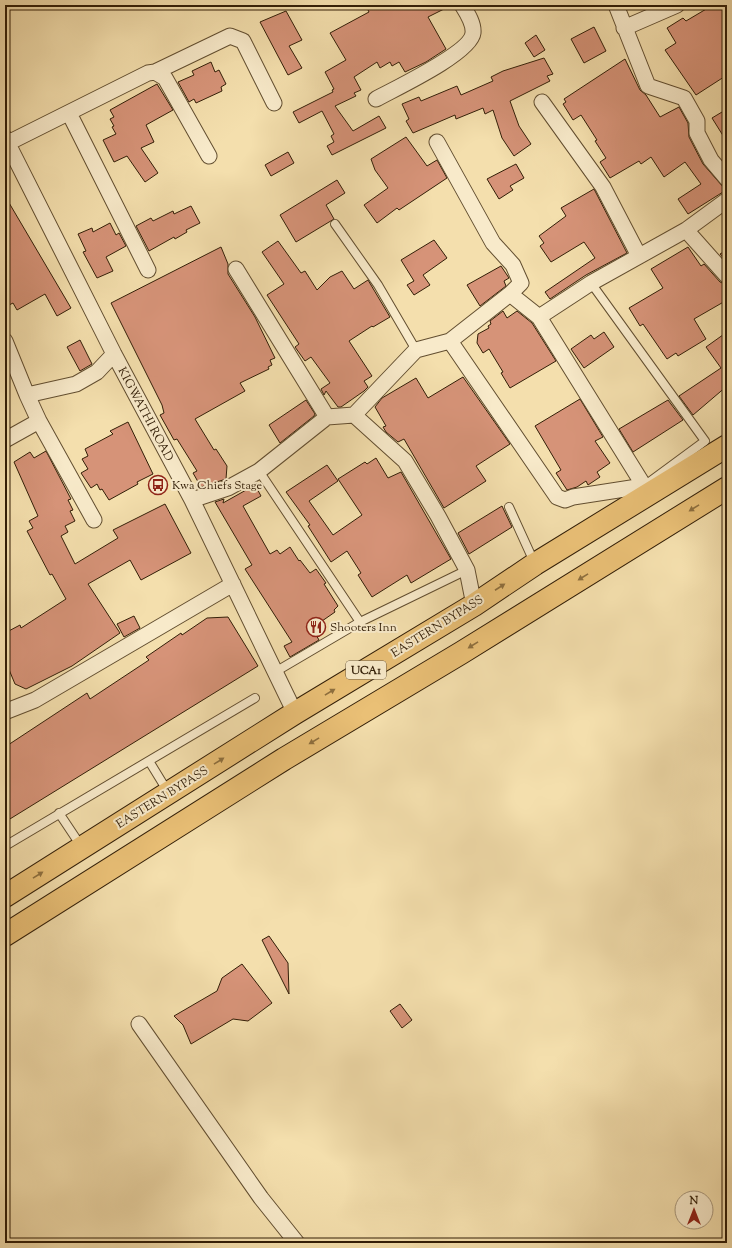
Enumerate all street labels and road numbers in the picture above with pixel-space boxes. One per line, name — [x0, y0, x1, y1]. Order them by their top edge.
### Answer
street label: KIGWATHI ROAD — [113, 364, 178, 465]
street label: EASTERN BYPASS — [388, 591, 487, 662]
road number: UCA1 — [346, 661, 386, 679]
street label: EASTERN BYPASS — [113, 762, 212, 833]

